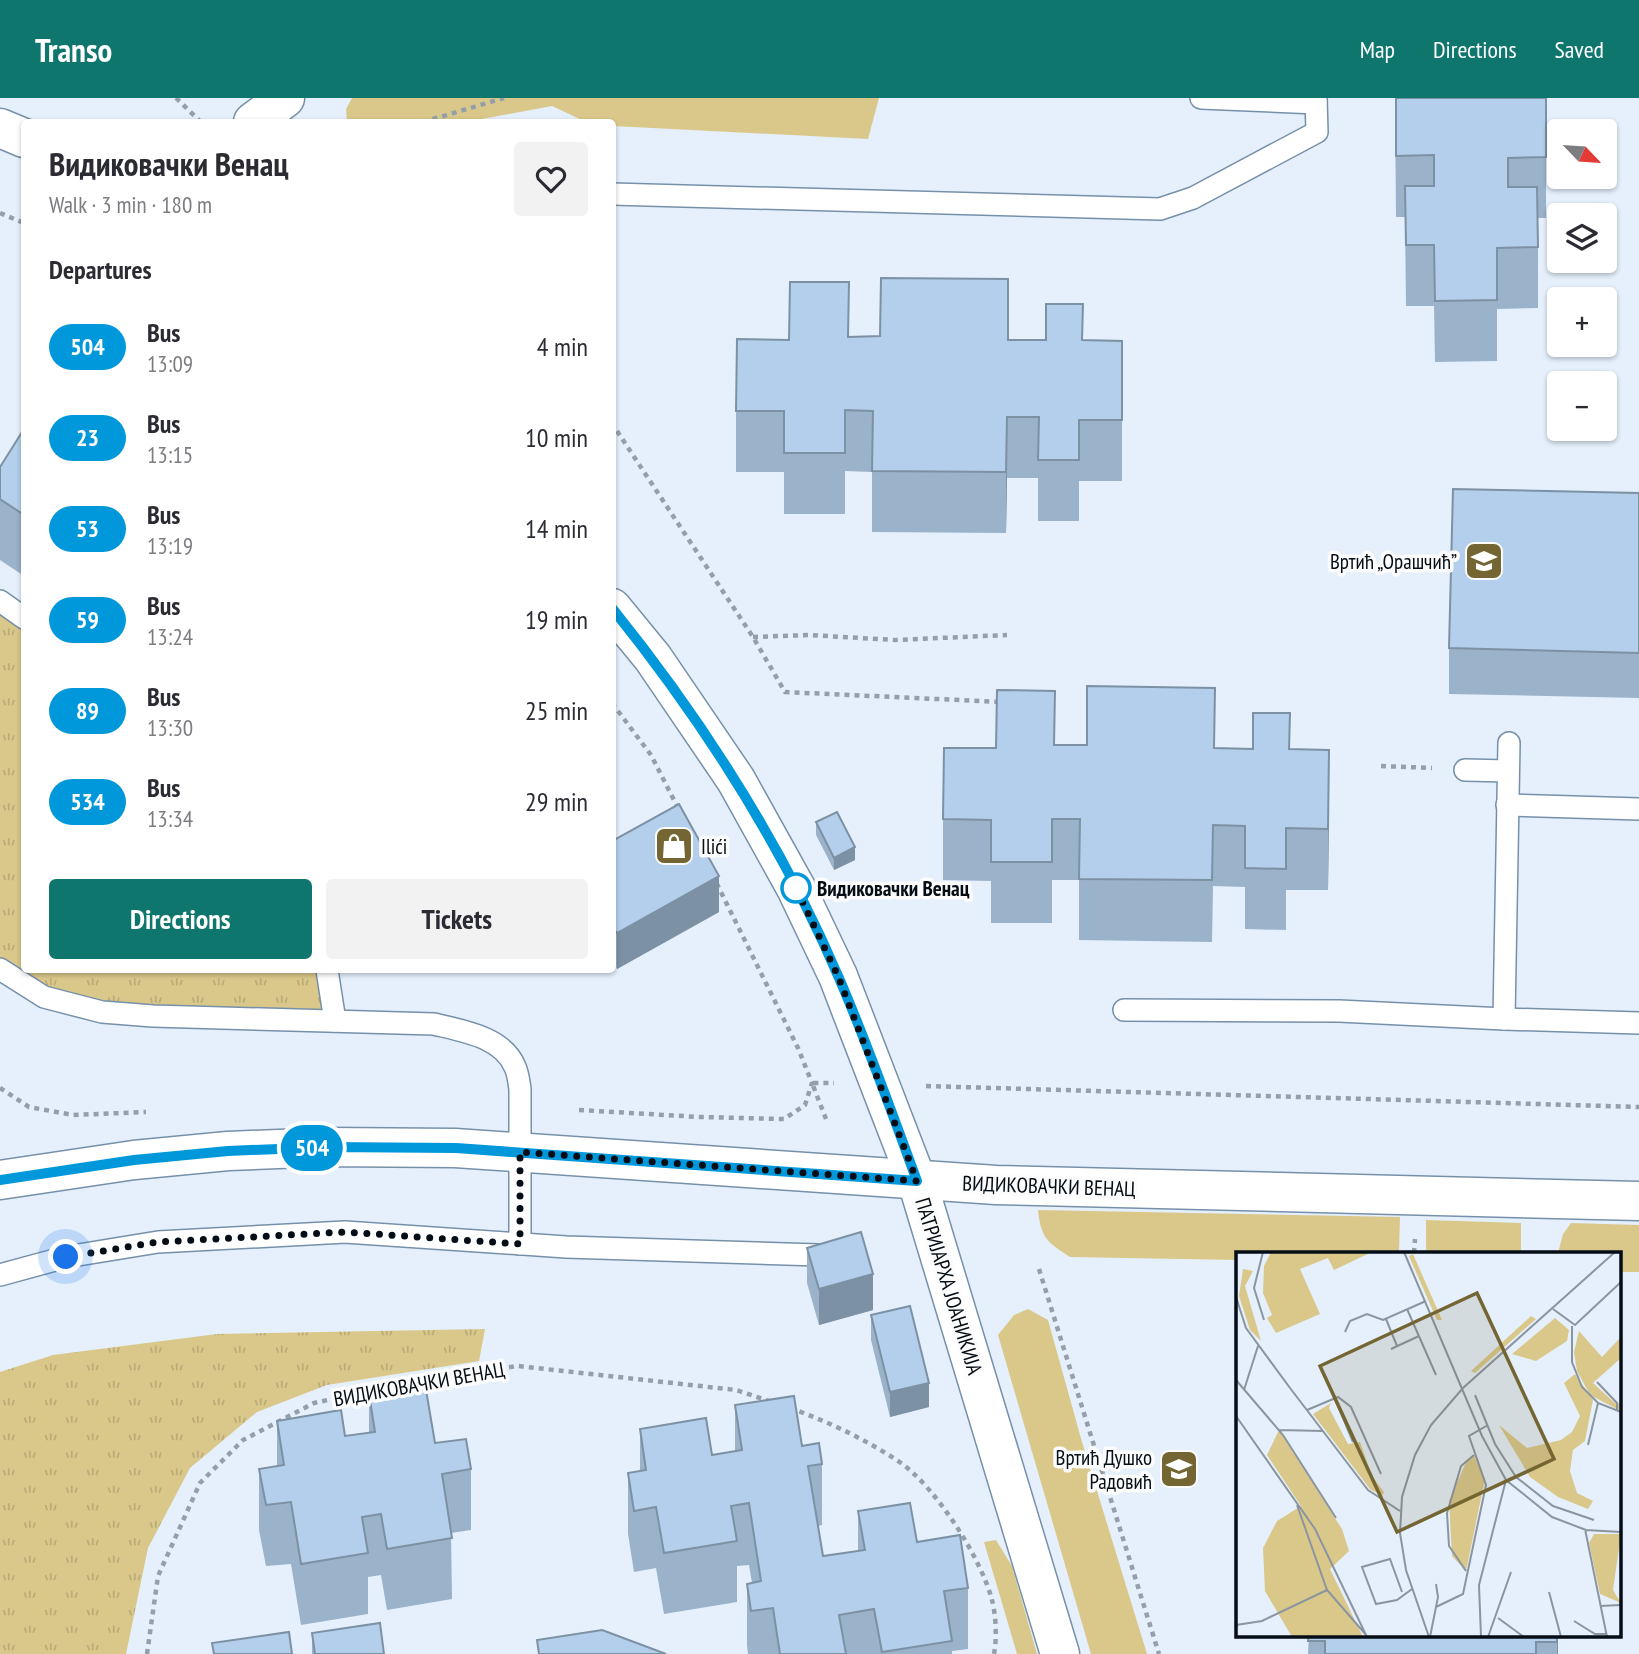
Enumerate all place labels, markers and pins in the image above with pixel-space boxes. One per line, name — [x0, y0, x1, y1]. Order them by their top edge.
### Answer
school or university icon: Вртић „Орашчић” — [1463, 540, 1505, 582]
place label: Вртић „Орашчић” — [1330, 548, 1457, 575]
shop icon: Ilići — [653, 825, 695, 867]
place label: Ilići — [701, 833, 727, 860]
marker: Видиковачки Венац — [781, 873, 811, 903]
place label: Видиковачки Венац — [817, 875, 970, 902]
place label: Вртић Душко Радовић — [1056, 1444, 1152, 1495]
school or university icon: Вртић Душко Радовић — [1158, 1448, 1200, 1490]

